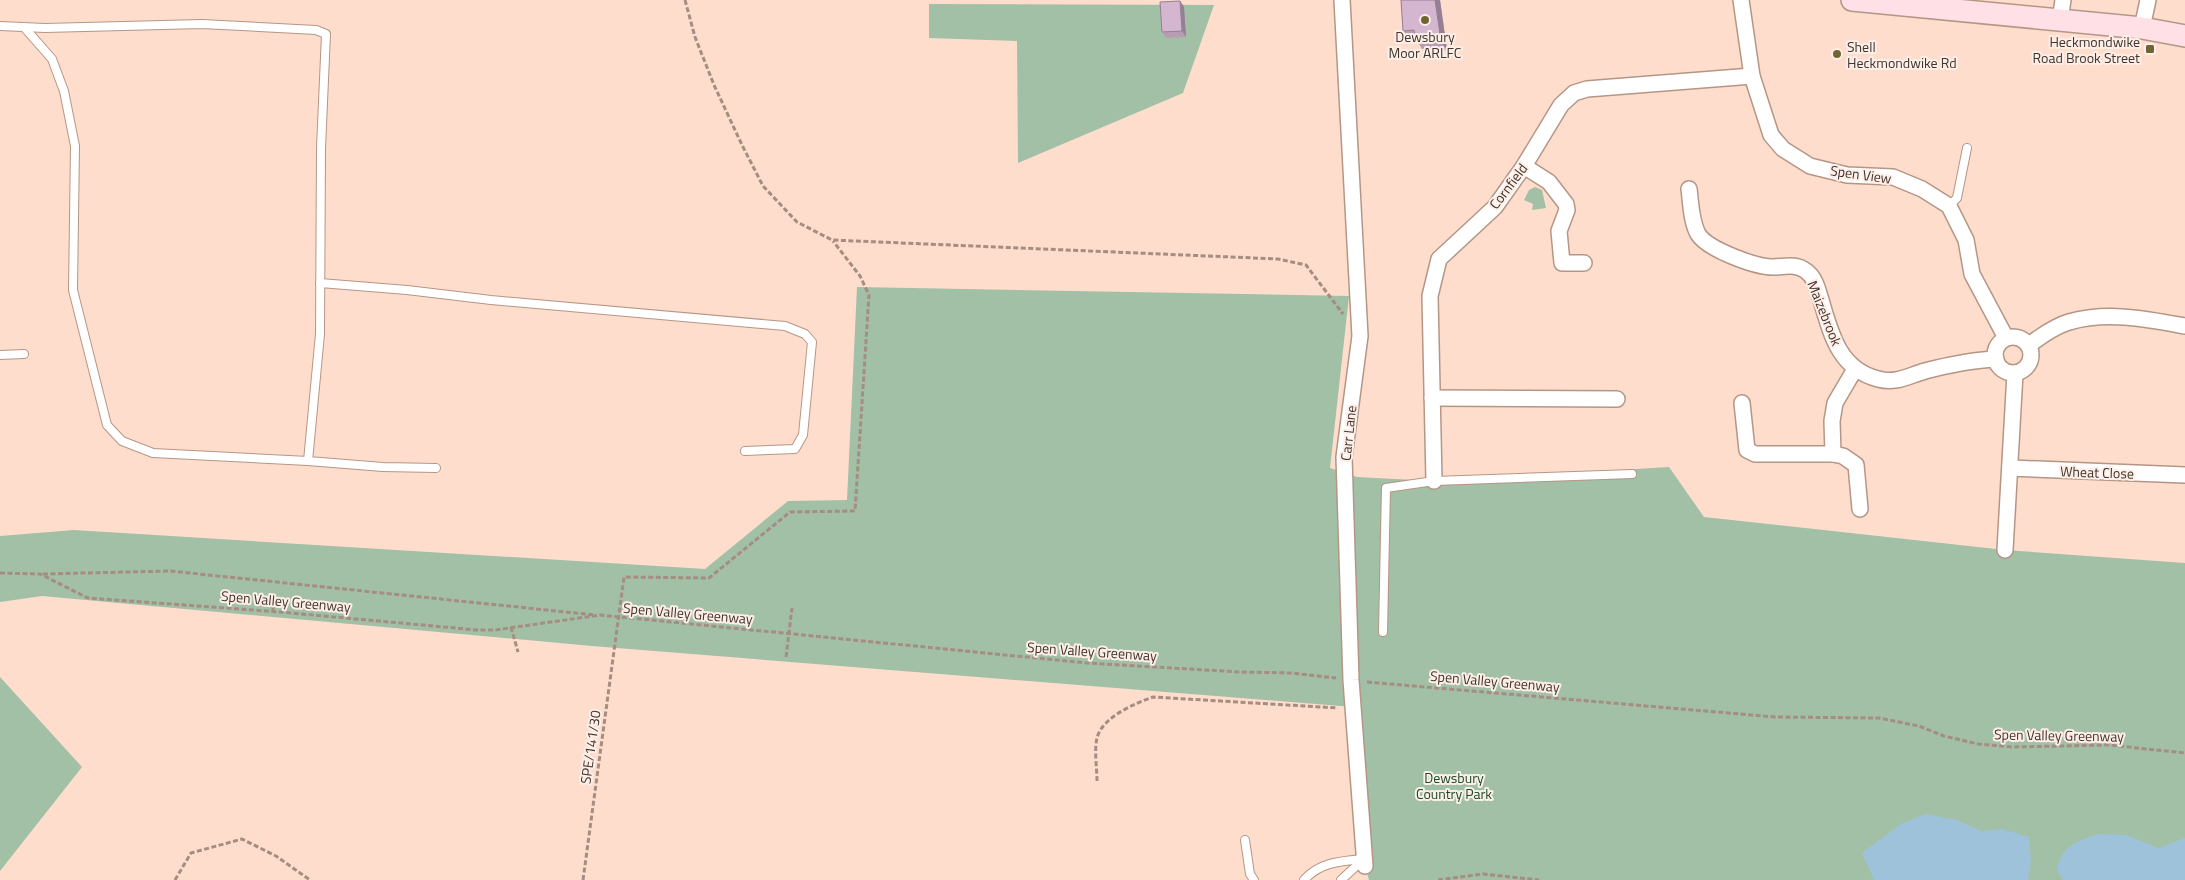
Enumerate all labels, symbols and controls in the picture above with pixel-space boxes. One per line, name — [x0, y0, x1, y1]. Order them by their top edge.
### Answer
marker: Dewsbury Moor ARLFC — [1419, 14, 1431, 26]
place label: Dewsbury Moor ARLFC — [1389, 26, 1462, 63]
place label: Heckmondwike Road Brook Street — [2033, 31, 2140, 68]
place label: Shell Heckmondwike Rd — [1847, 36, 1957, 73]
marker: Heckmondwike Road Brook Street — [2144, 43, 2156, 55]
marker: Shell Heckmondwike Rd — [1831, 48, 1843, 60]
street label: Cornfield — [1484, 159, 1532, 213]
street label: Spen View — [1829, 159, 1893, 189]
street label: Maizebrook — [1802, 277, 1848, 349]
street label: Carr Lane — [1335, 404, 1361, 462]
street label: Wheat Close — [2060, 460, 2134, 484]
street label: Spen Valley Greenway — [220, 585, 352, 617]
street label: Spen Valley Greenway — [622, 597, 754, 629]
street label: Spen Valley Greenway — [1026, 636, 1158, 666]
street label: Spen Valley Greenway — [1429, 665, 1561, 697]
street label: SPE/141/30 — [574, 709, 606, 785]
street label: Spen Valley Greenway — [1994, 723, 2124, 747]
park label: Dewsbury Country Park — [1416, 767, 1492, 804]

